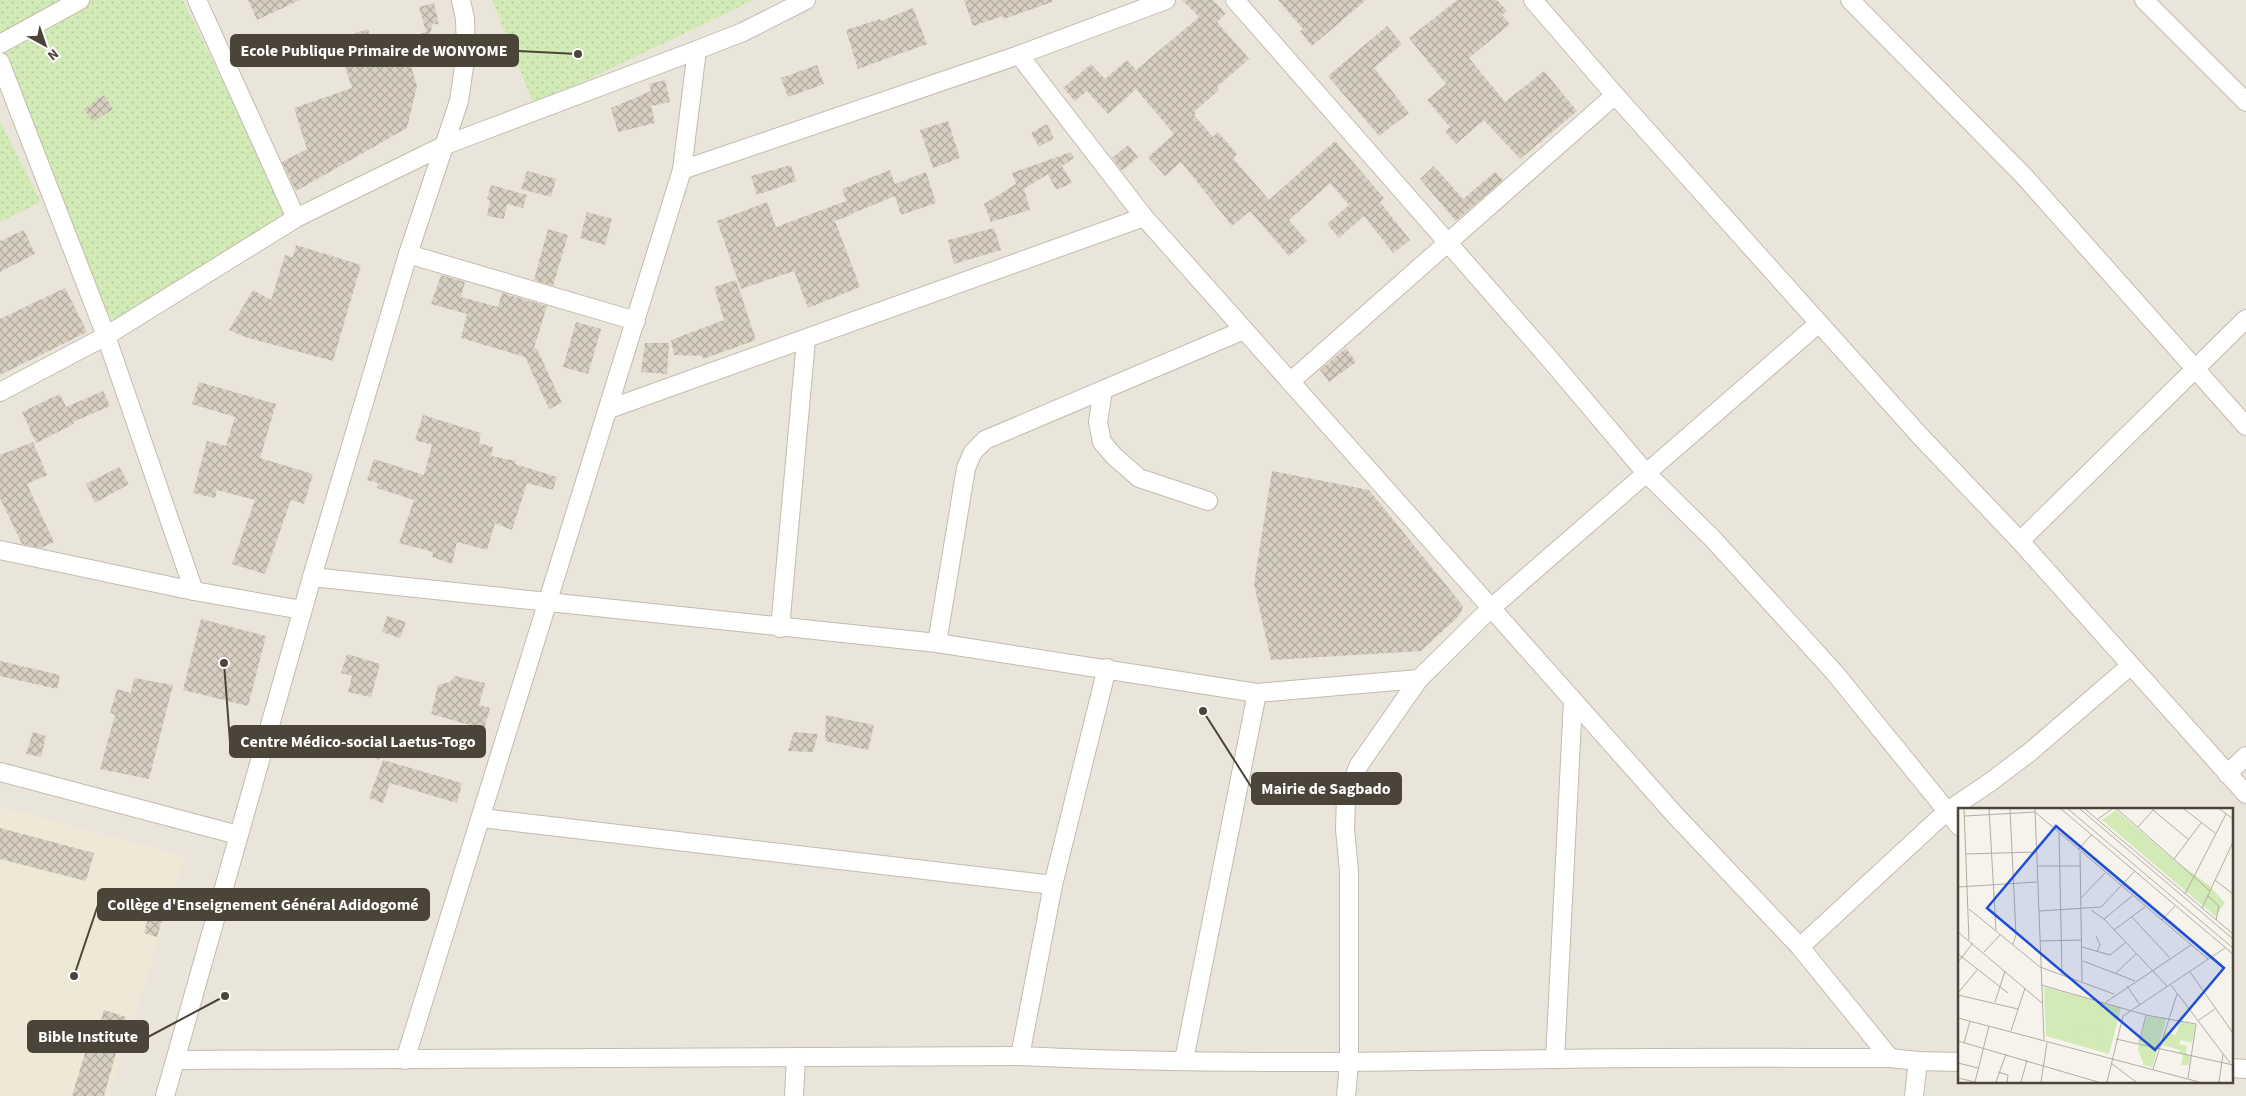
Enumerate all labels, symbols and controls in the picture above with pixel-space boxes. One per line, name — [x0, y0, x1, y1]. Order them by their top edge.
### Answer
north arrow — [20, 20, 70, 70]
callout: Ecole Publique Primaire de WONYOME — [231, 35, 518, 66]
text: Ecole Publique Primaire de WONYOME — [241, 40, 507, 62]
text: N — [43, 44, 63, 65]
callout: Centre Médico-social Laetus-Togo — [230, 726, 485, 757]
text: Centre Médico-social Laetus-Togo — [240, 731, 476, 753]
callout: Mairie de Sagbado — [1252, 773, 1401, 804]
text: Mairie de Sagbado — [1261, 778, 1391, 800]
inset map — [1958, 808, 2234, 1084]
callout: Collège d'Enseignement Général Adidogomé — [98, 889, 429, 920]
text: Collège d'Enseignement Général Adidogomé — [107, 894, 419, 916]
callout: Bible Institute — [28, 1021, 148, 1052]
text: Bible Institute — [38, 1026, 138, 1048]

